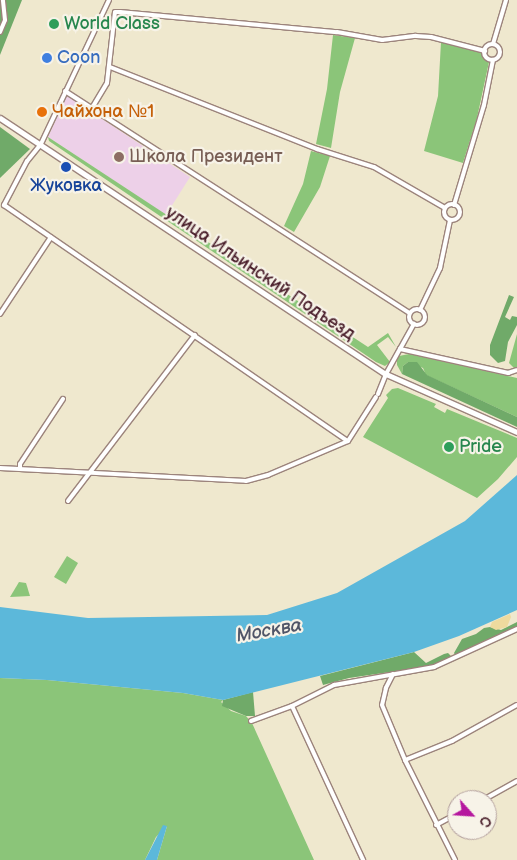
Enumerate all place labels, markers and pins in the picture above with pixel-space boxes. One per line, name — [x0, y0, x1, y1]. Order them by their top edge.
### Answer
place label: World Class — [64, 13, 160, 35]
marker: World Class — [48, 18, 60, 30]
place label: Coon — [57, 47, 100, 69]
marker: Coon — [41, 52, 53, 64]
place label: Чайхона №1 — [52, 101, 154, 123]
marker: Чайхона №1 — [36, 106, 48, 118]
place label: Школа Президент — [129, 146, 283, 168]
marker: Школа Президент — [113, 151, 125, 163]
marker: Жуковка — [60, 161, 72, 173]
place label: Жуковка — [30, 175, 102, 197]
place label: Pride — [459, 436, 502, 458]
marker: Pride — [443, 441, 455, 453]

